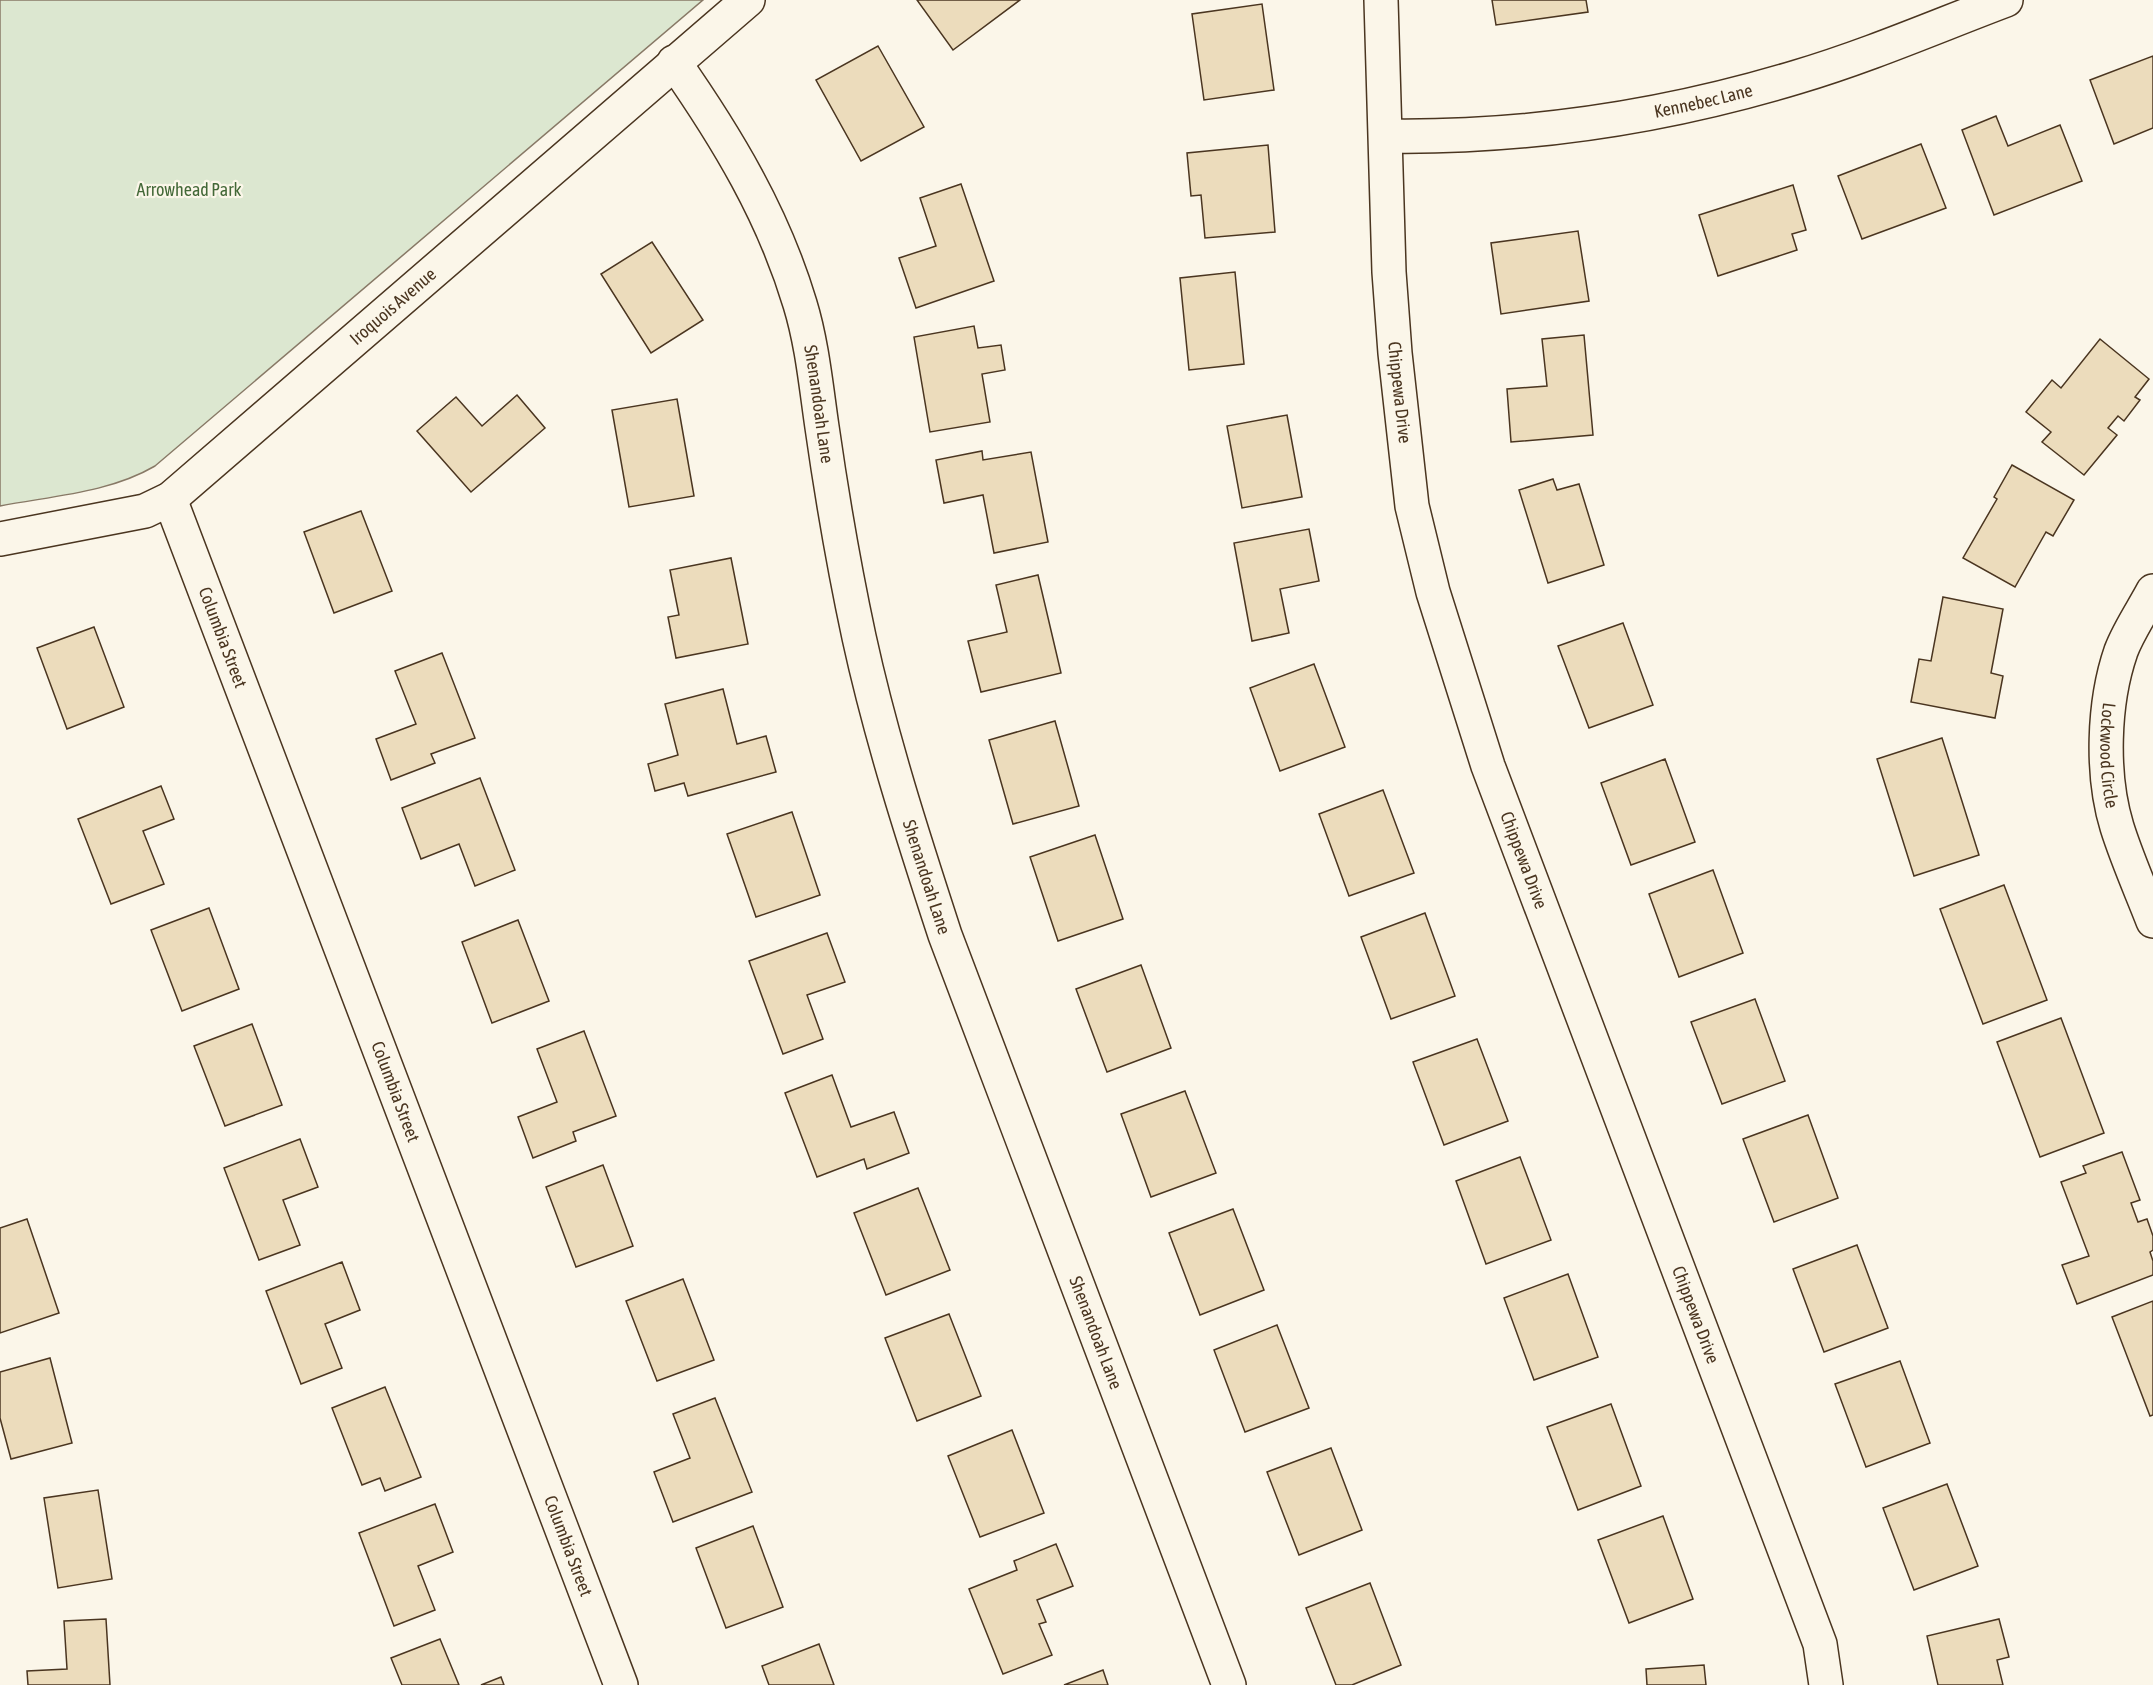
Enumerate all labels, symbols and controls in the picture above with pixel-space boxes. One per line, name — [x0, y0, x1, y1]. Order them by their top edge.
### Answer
street label: Kennebec Lane — [1652, 79, 1755, 122]
park label: Arrowhead Park — [137, 179, 241, 200]
street label: Iroquois Avenue — [345, 263, 440, 349]
street label: Chippewa Drive — [1384, 341, 1416, 444]
street label: Shenandoah Lane — [800, 343, 838, 465]
street label: Columbia Street — [194, 584, 252, 690]
street label: Lockwood Circle — [2096, 701, 2123, 810]
street label: Chippewa Drive — [1496, 808, 1552, 912]
street label: Shenandoah Lane — [899, 817, 955, 937]
street label: Columbia Street — [367, 1038, 424, 1145]
street label: Chippewa Drive — [1668, 1263, 1724, 1366]
street label: Shenandoah Lane — [1065, 1273, 1127, 1392]
street label: Columbia Street — [540, 1492, 597, 1599]

